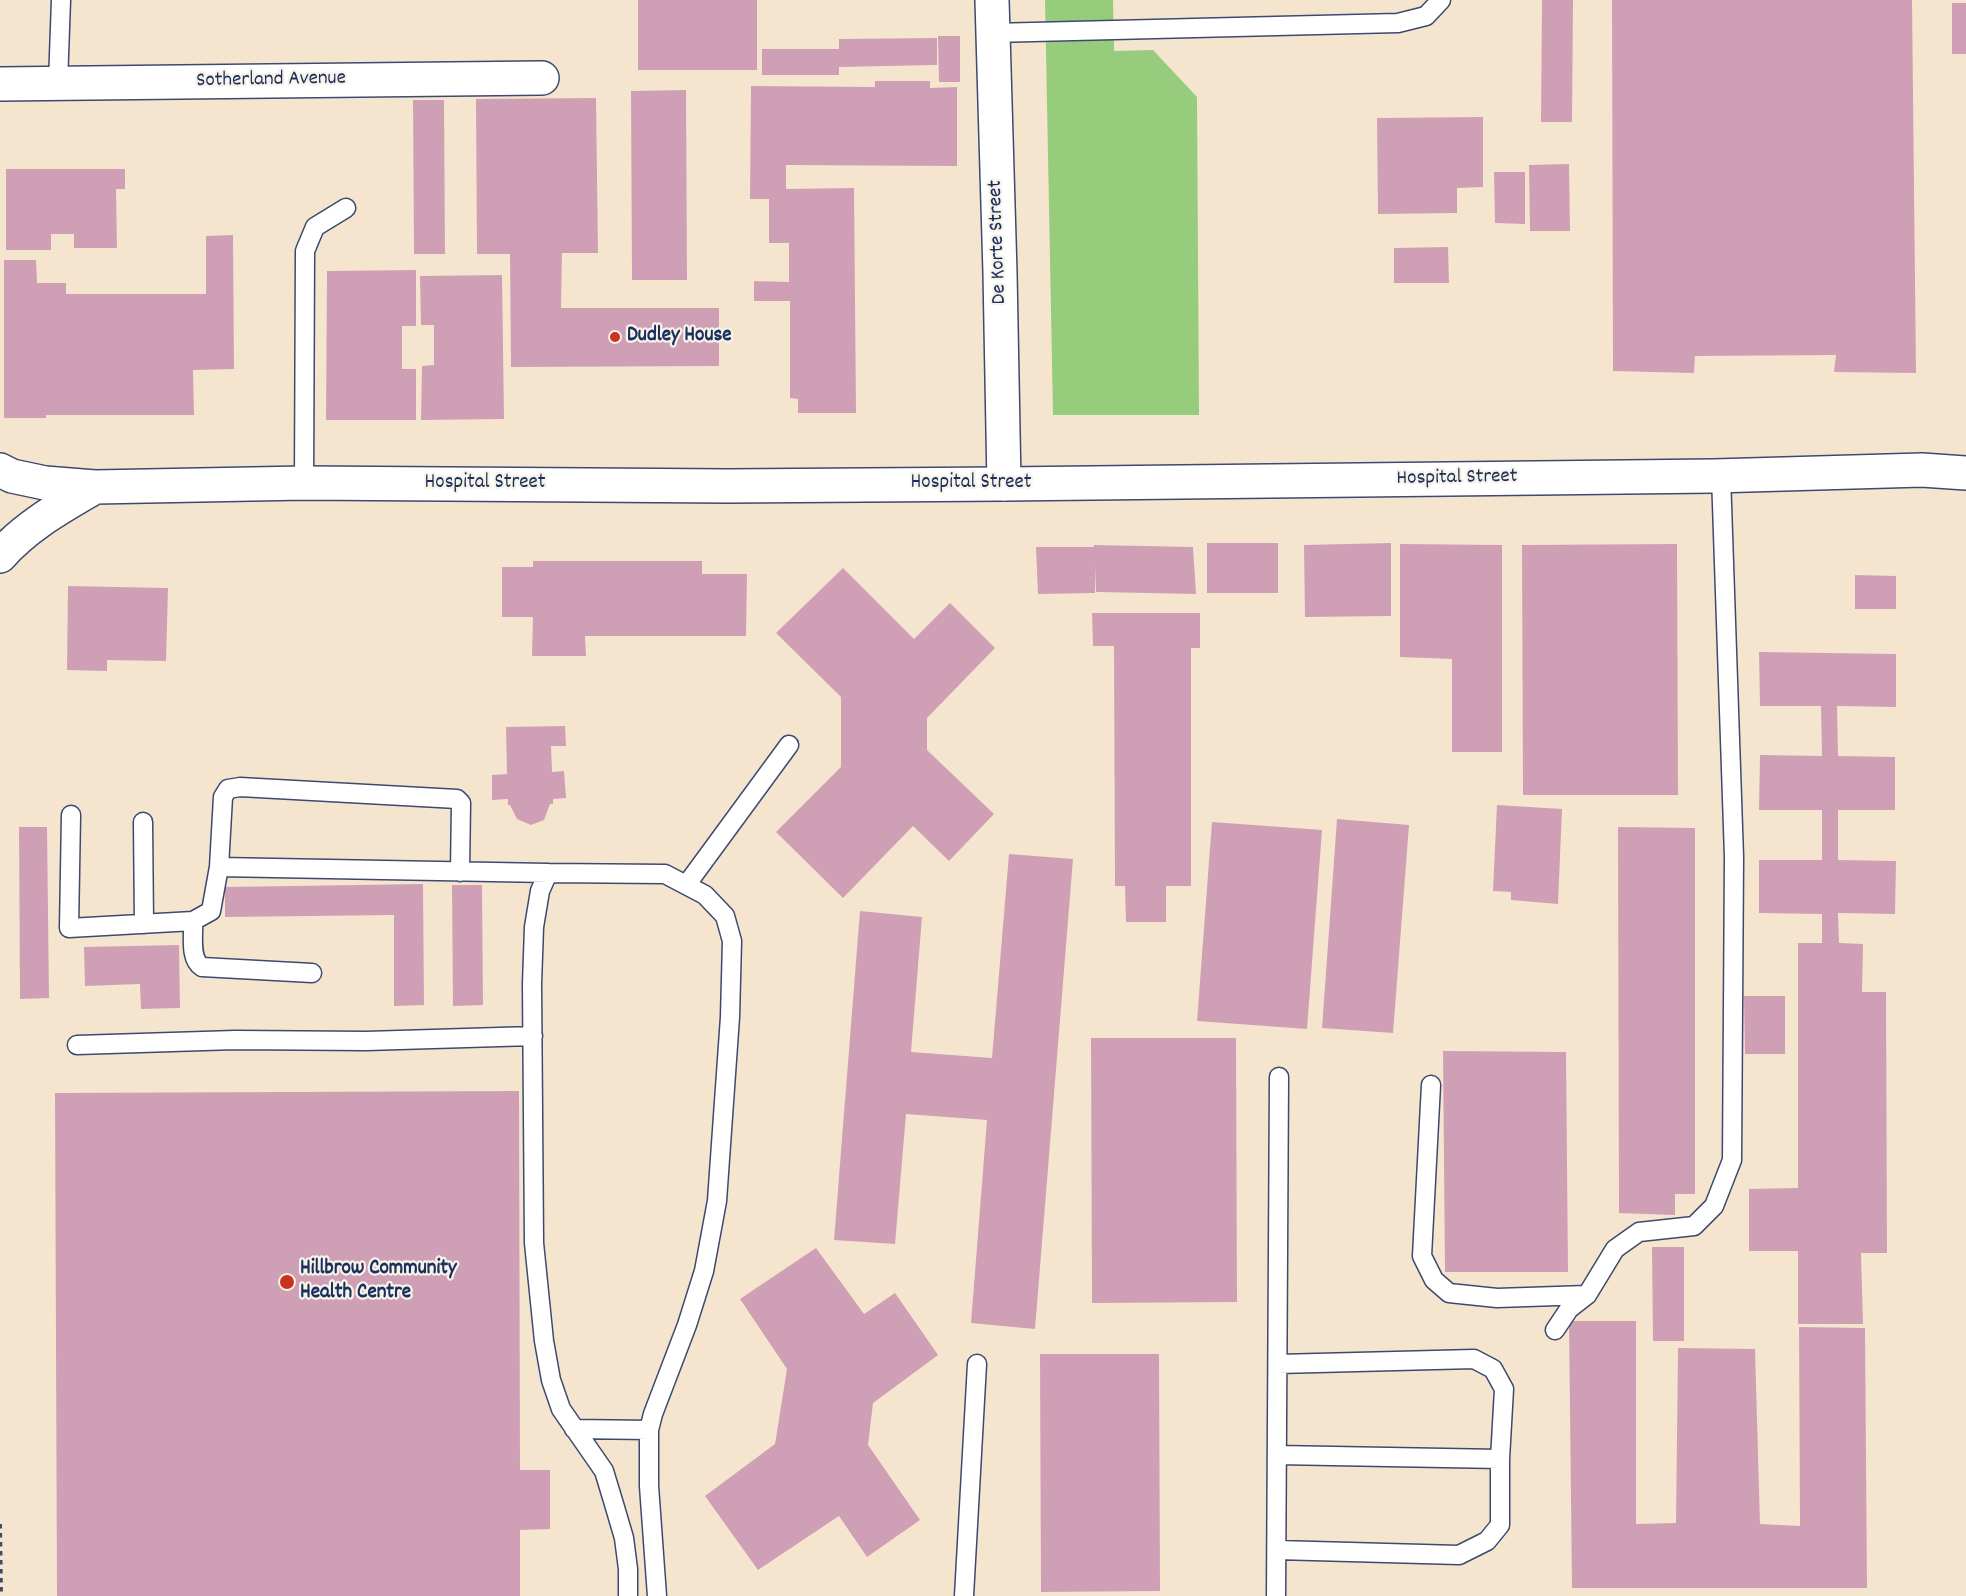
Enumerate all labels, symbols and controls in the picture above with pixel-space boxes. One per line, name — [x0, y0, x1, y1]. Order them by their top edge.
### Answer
street label: Sotherland Avenue — [196, 67, 346, 95]
street label: De Korte Street — [984, 179, 1014, 305]
place label: Dudley House — [627, 324, 732, 350]
marker: Dudley House — [608, 330, 622, 344]
street label: Hospital Street — [1396, 465, 1518, 493]
street label: Hospital Street — [425, 471, 545, 497]
street label: Hospital Street — [911, 471, 1031, 497]
place label: Hillbrow Community Health Centre — [300, 1257, 457, 1307]
marker: Hillbrow Community Health Centre — [278, 1273, 296, 1291]

